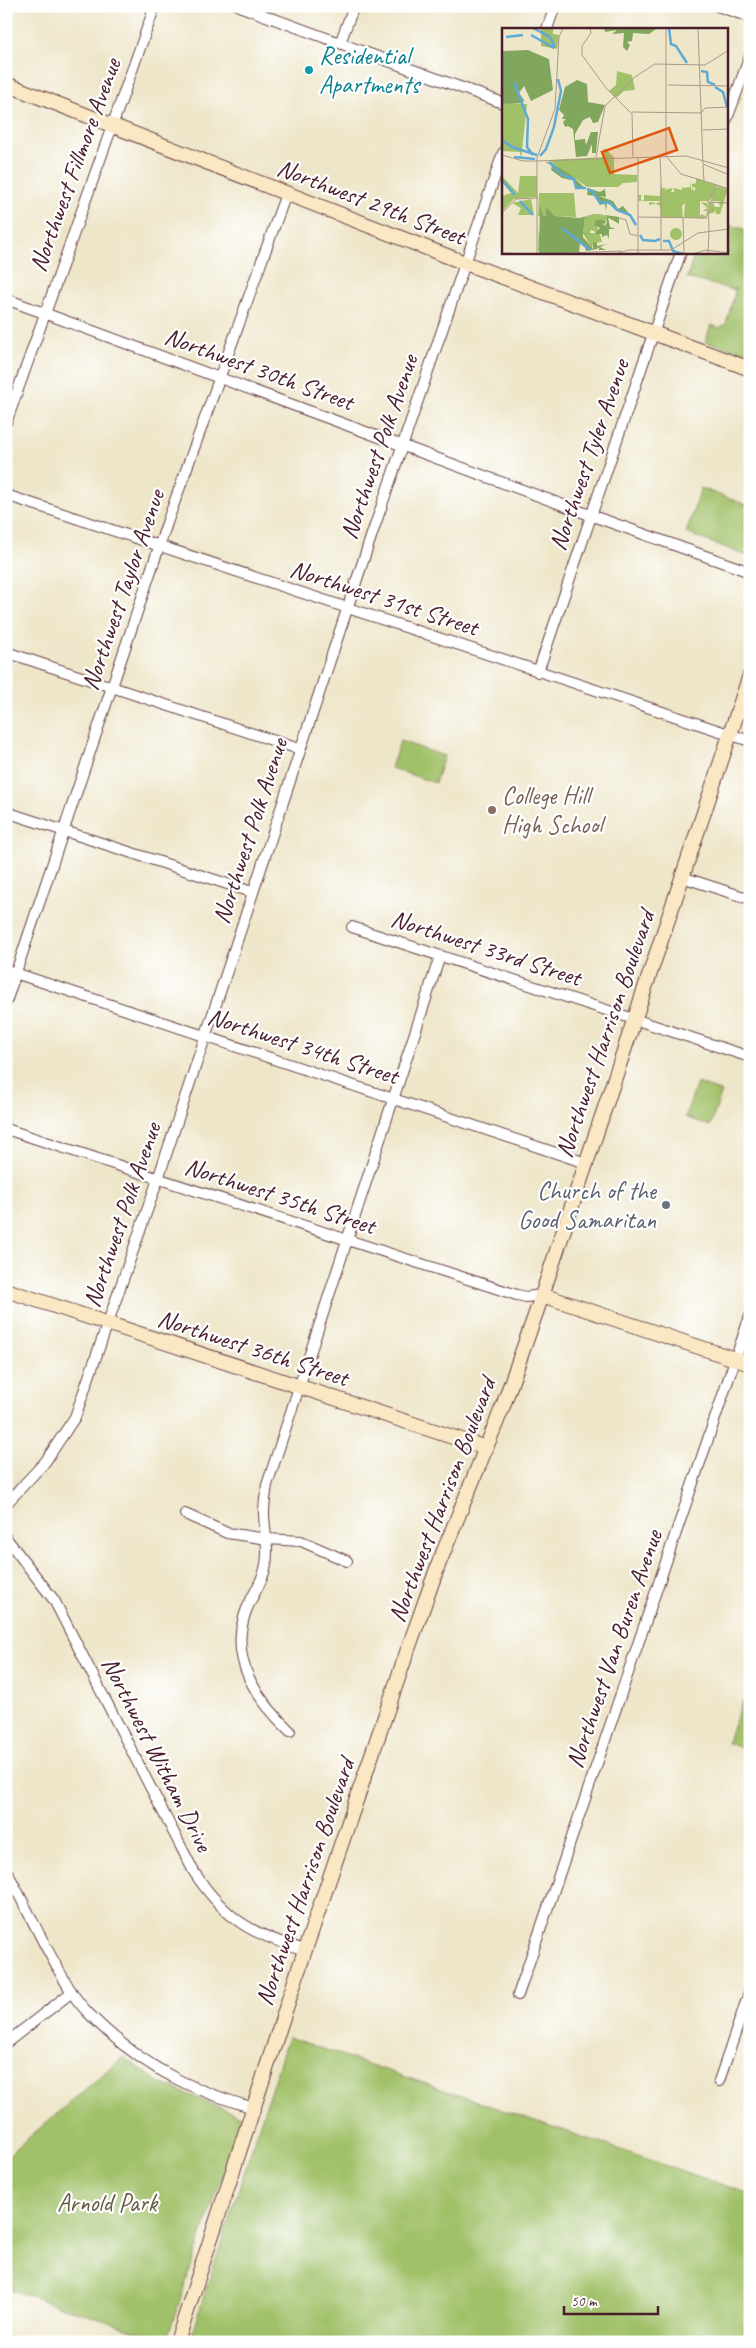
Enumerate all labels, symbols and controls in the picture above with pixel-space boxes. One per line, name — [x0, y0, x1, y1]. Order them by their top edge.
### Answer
inset map — [502, 28, 728, 254]
place label: Residential Apartments — [319, 40, 422, 101]
street label: Northwest Fillmore Avenue — [22, 52, 129, 276]
marker: Residential Apartments — [303, 64, 315, 76]
street label: Northwest 29th Street — [273, 152, 472, 253]
street label: Northwest 30th Street — [160, 320, 360, 419]
street label: Northwest Polk Avenue — [332, 349, 426, 543]
street label: Northwest Tyler Avenue — [541, 354, 637, 555]
street label: Northwest Taylor Avenue — [74, 484, 173, 694]
street label: Northwest 31st Street — [286, 553, 485, 644]
street label: Northwest Polk Avenue — [205, 733, 296, 928]
place label: College Hill High School — [502, 780, 607, 841]
marker: College Hill High School — [486, 804, 498, 816]
street label: Northwest 33rd Street — [387, 902, 588, 995]
street label: Northwest Harrison Boulevard — [548, 903, 664, 1162]
street label: Northwest 34th Street — [204, 1000, 405, 1093]
street label: Northwest Polk Avenue — [75, 1117, 169, 1311]
street label: Northwest 35th Street — [181, 1150, 382, 1243]
place label: Church of the Good Samaritan — [518, 1175, 658, 1236]
marker: Church of the Good Samaritan — [660, 1199, 672, 1211]
street label: Northwest 36th Street — [154, 1302, 355, 1395]
street label: Northwest Harrison Boulevard — [381, 1370, 505, 1627]
street label: Northwest Van Buren Avenue — [558, 1524, 670, 1772]
street label: Northwest Witham Drive — [94, 1651, 221, 1858]
street label: Northwest Harrison Boulevard — [248, 1751, 364, 2010]
park label: Arnold Park — [57, 2187, 159, 2219]
scale bar — [564, 2283, 657, 2315]
text: 50 m — [571, 2292, 598, 2311]

